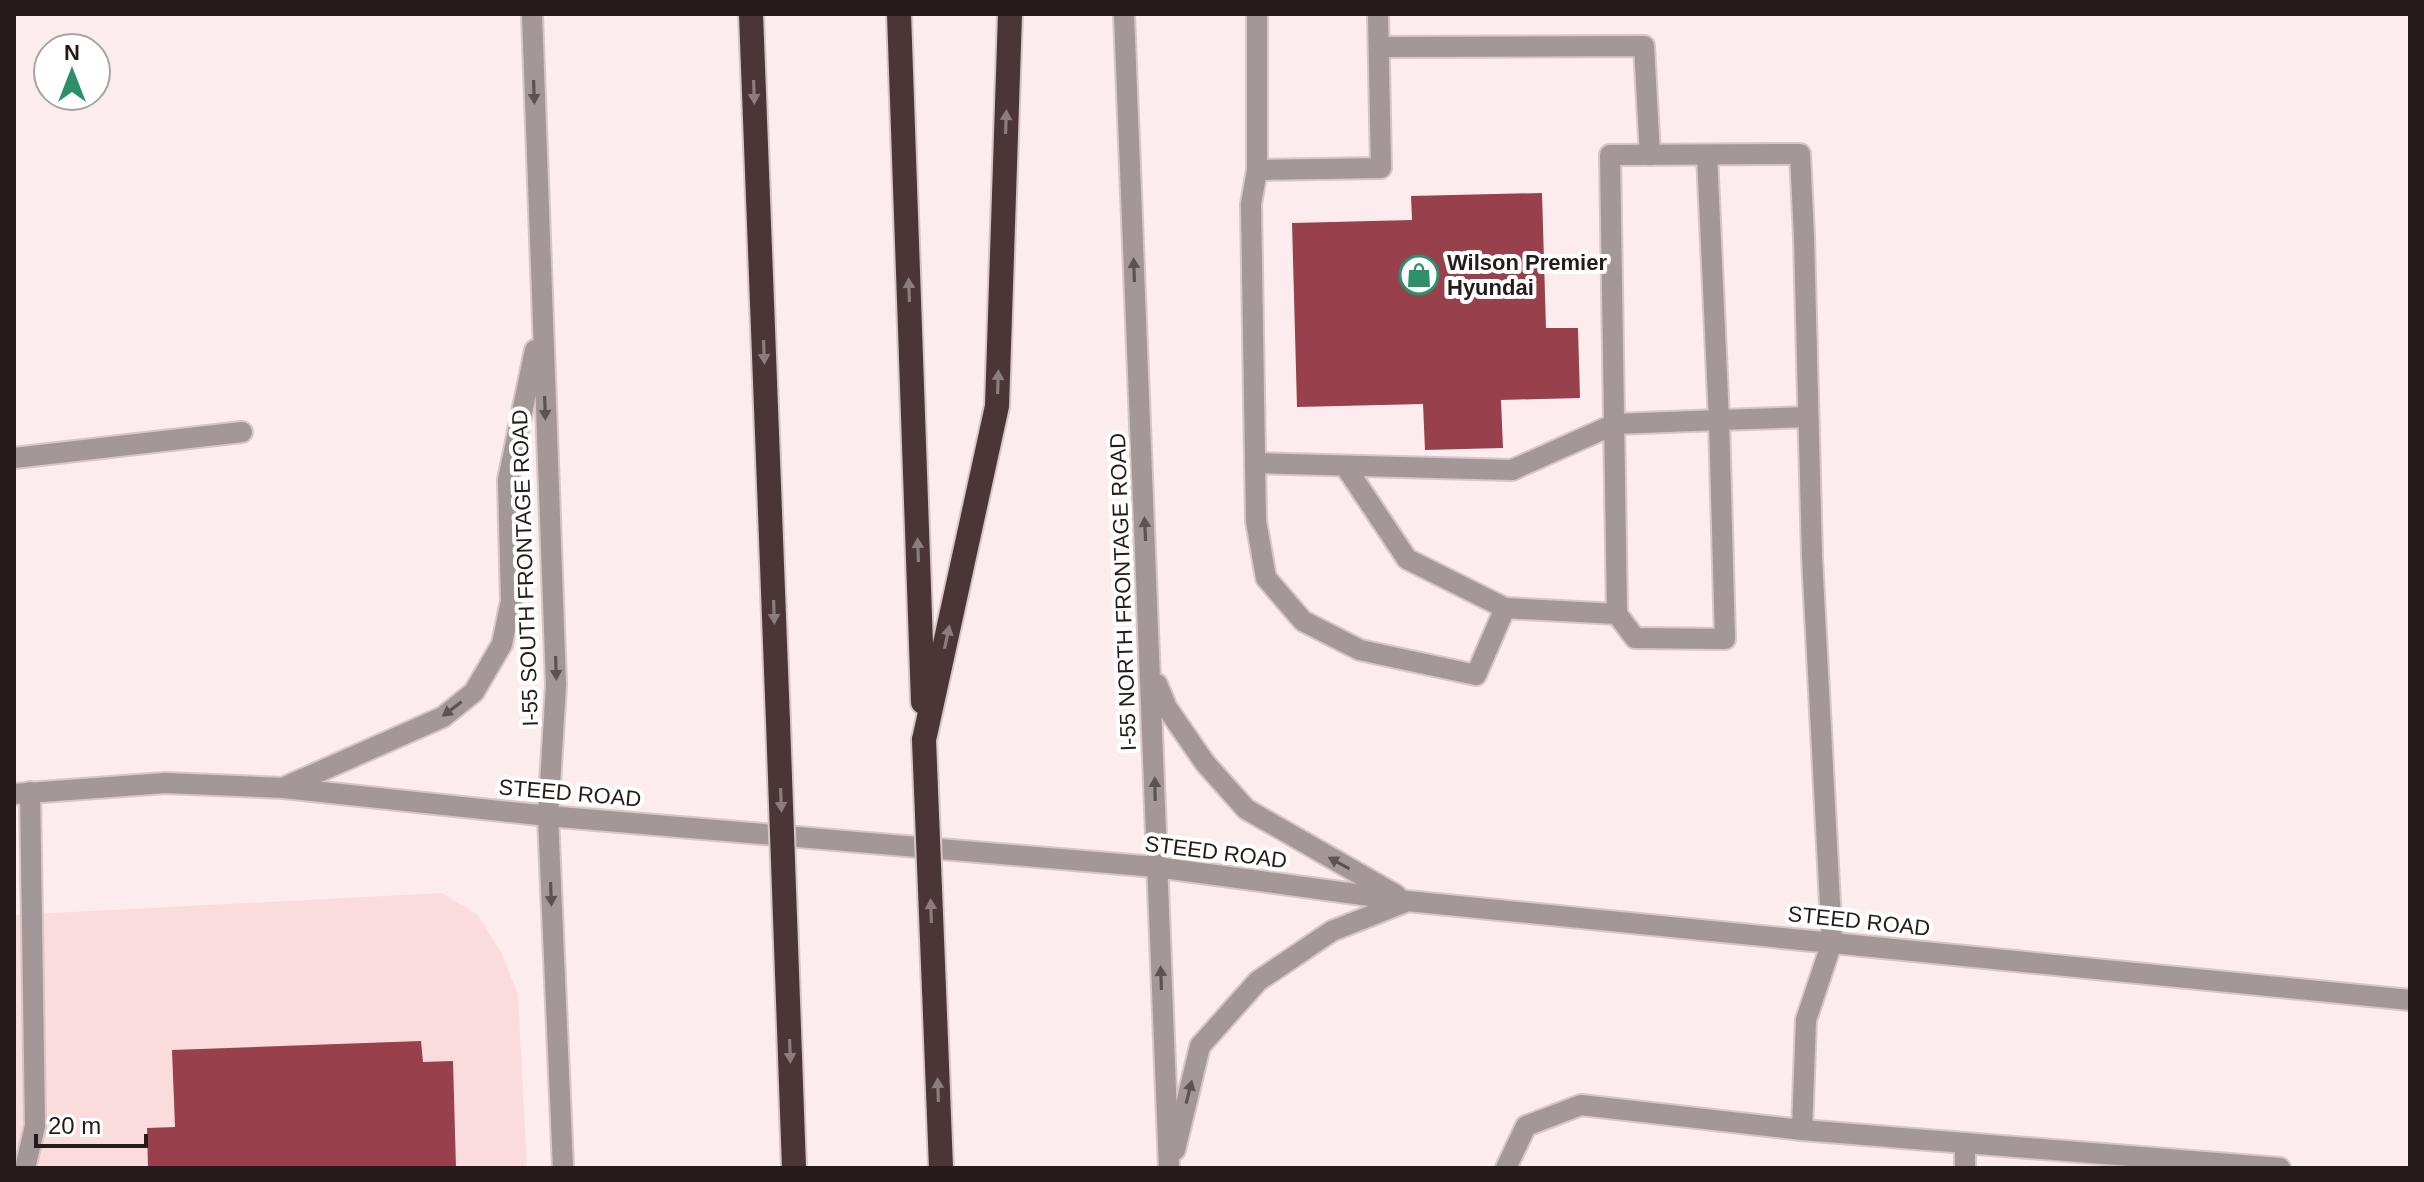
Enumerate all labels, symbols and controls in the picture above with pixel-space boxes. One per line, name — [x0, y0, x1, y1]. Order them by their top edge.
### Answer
north arrow — [32, 32, 112, 112]
text: N — [64, 40, 80, 65]
one-way arrow — [528, 80, 541, 105]
one-way arrow — [748, 80, 761, 105]
one-way arrow — [1000, 109, 1013, 134]
place label: Wilson Premier Hyundai — [1447, 250, 1607, 300]
shop icon: Wilson Premier Hyundai — [1398, 254, 1440, 296]
one-way arrow — [1127, 257, 1140, 282]
one-way arrow — [903, 277, 915, 302]
one-way arrow — [758, 340, 771, 365]
one-way arrow — [991, 369, 1004, 394]
one-way arrow — [538, 396, 551, 421]
street label: I-55 SOUTH FRONTAGE ROAD — [507, 409, 543, 727]
street label: I-55 NORTH FRONTAGE ROAD — [1105, 433, 1141, 751]
one-way arrow — [1138, 516, 1151, 541]
one-way arrow — [911, 537, 924, 562]
one-way arrow — [767, 600, 780, 625]
one-way arrow — [941, 624, 954, 649]
one-way arrow — [549, 656, 562, 681]
one-way arrow — [441, 701, 462, 717]
street label: STEED ROAD — [498, 774, 642, 812]
one-way arrow — [1148, 776, 1161, 801]
one-way arrow — [774, 788, 787, 813]
street label: STEED ROAD — [1143, 831, 1289, 873]
one-way arrow — [1327, 856, 1350, 870]
one-way arrow — [545, 882, 558, 907]
one-way arrow — [924, 898, 937, 923]
street label: STEED ROAD — [1787, 901, 1931, 941]
one-way arrow — [1154, 965, 1167, 990]
one-way arrow — [783, 1039, 796, 1064]
one-way arrow — [931, 1077, 944, 1102]
one-way arrow — [1183, 1080, 1196, 1105]
scale bar — [36, 1098, 146, 1148]
text: 20 m — [48, 1112, 101, 1139]

